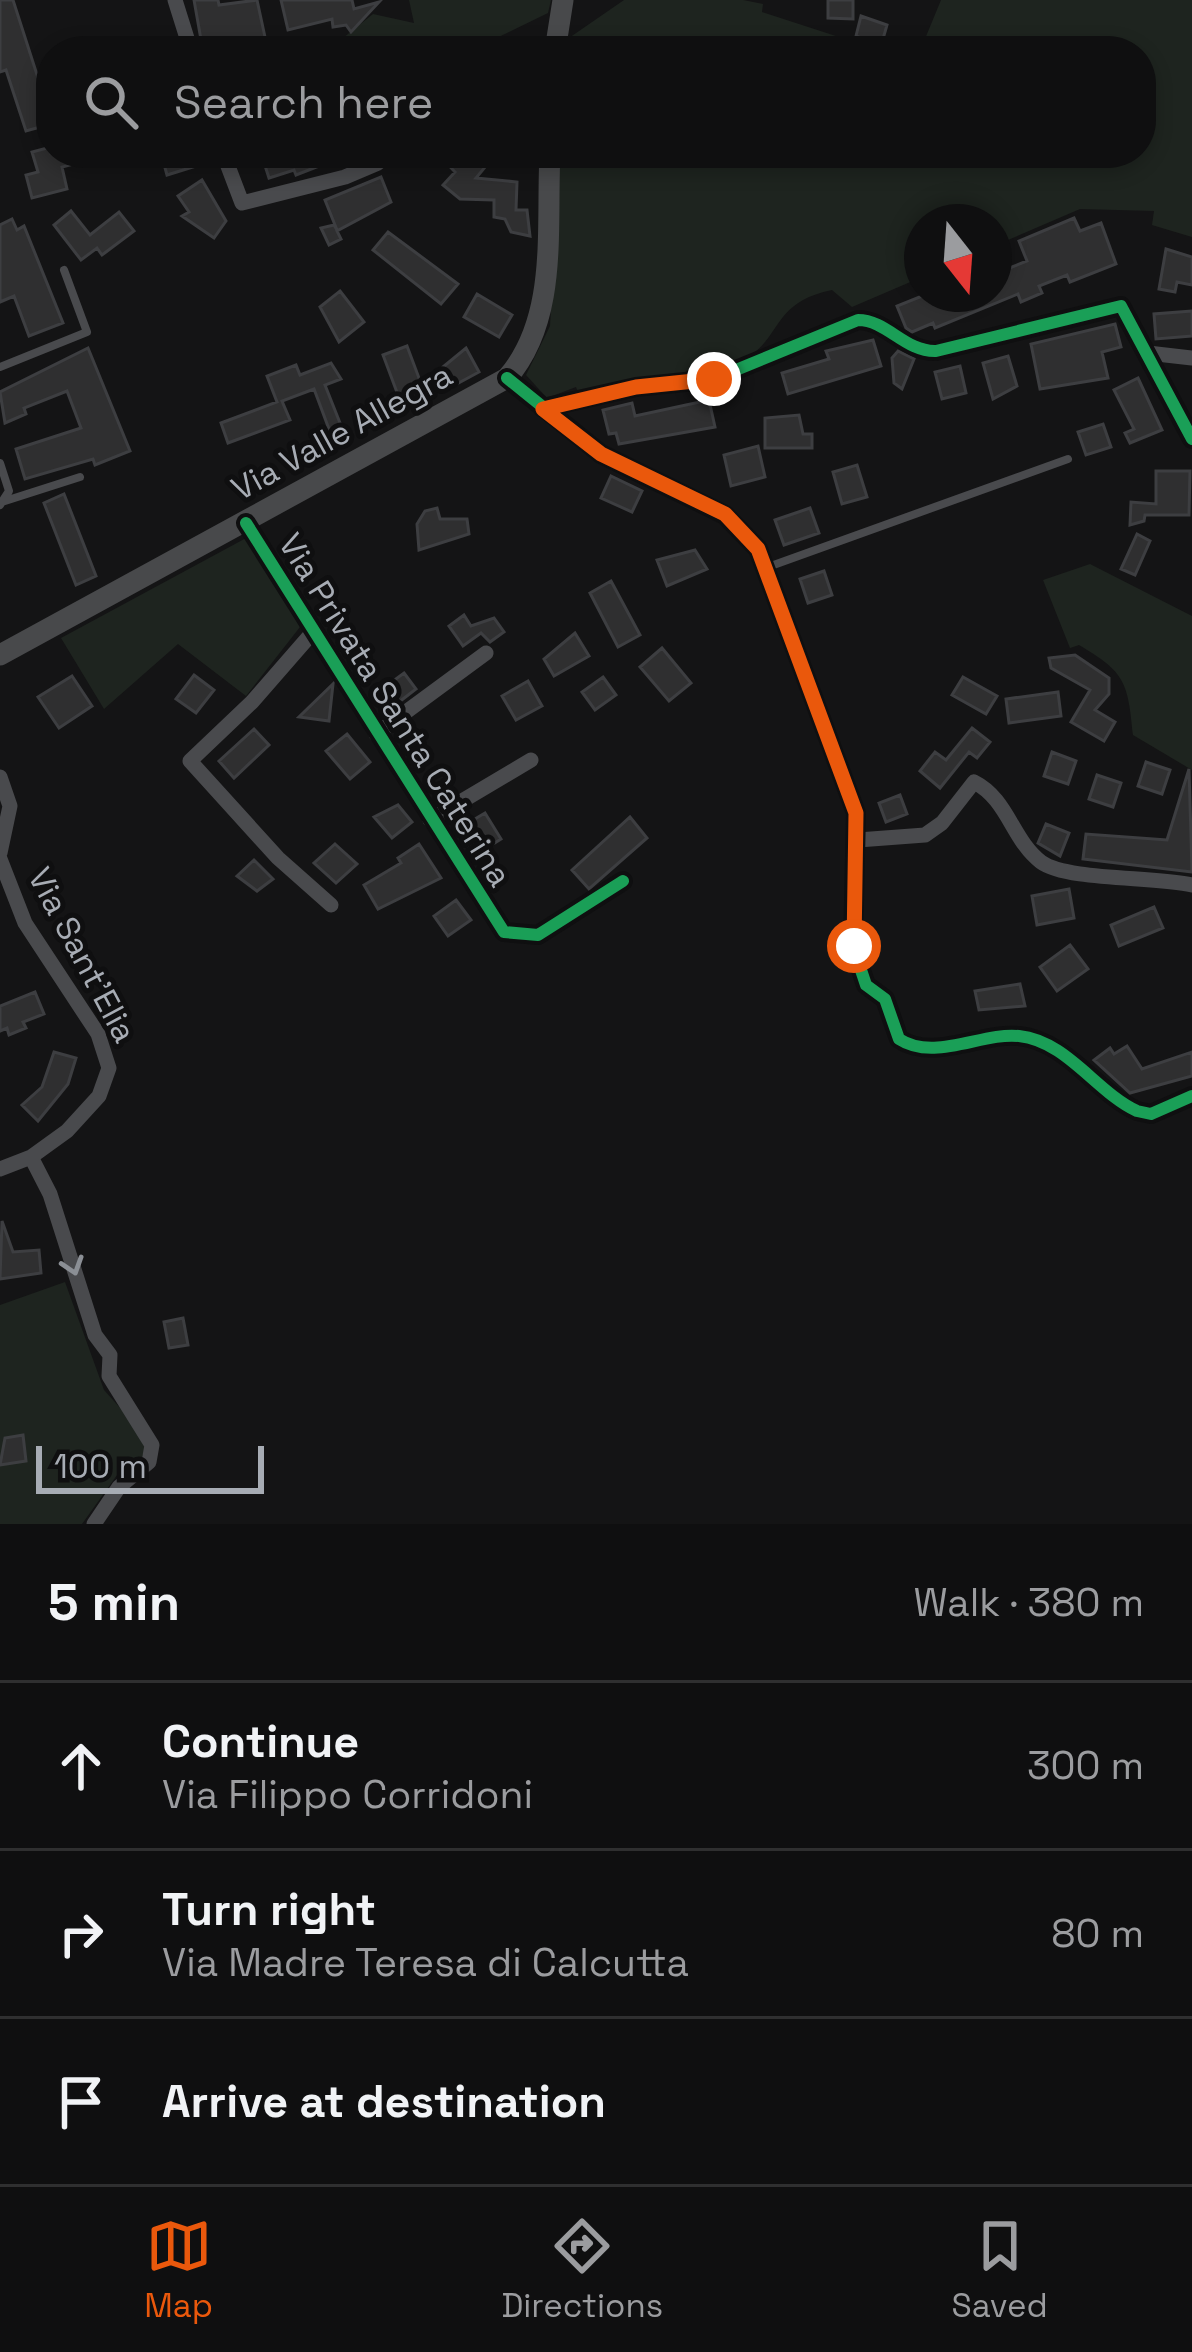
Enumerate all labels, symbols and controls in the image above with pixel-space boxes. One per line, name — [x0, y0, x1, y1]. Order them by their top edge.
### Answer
search box — [36, 36, 1156, 168]
icon: search — [78, 69, 144, 135]
text: Search here — [174, 74, 433, 131]
north arrow — [904, 204, 1012, 312]
route end — [687, 352, 741, 406]
street label: Via Valle Allegra — [224, 354, 460, 510]
street label: Via Privata Santa Caterina — [269, 526, 521, 894]
street label: Via Sant'Elia — [18, 860, 146, 1050]
route start — [827, 919, 881, 973]
one-way arrow — [59, 1255, 84, 1276]
scale bar — [36, 1440, 264, 1493]
text: 100 m — [54, 1446, 147, 1488]
text: 5 min — [48, 1570, 180, 1635]
text: Walk · 380 m — [914, 1578, 1144, 1627]
text: Continue — [162, 1713, 359, 1770]
icon: ahead — [48, 1733, 114, 1799]
text: 300 m — [1027, 1741, 1144, 1790]
text: Via Filippo Corridoni — [162, 1770, 533, 1819]
text: Turn right — [162, 1881, 376, 1938]
icon: right — [48, 1901, 114, 1967]
text: 80 m — [1051, 1909, 1144, 1958]
text: Via Madre Teresa di Calcutta — [162, 1938, 689, 1987]
icon: arrive — [48, 2069, 114, 2135]
text: Arrive at destination — [162, 2073, 606, 2130]
tab: Map — [144, 2213, 213, 2327]
tab: Directions — [501, 2213, 663, 2327]
tab: Saved — [952, 2213, 1048, 2327]

